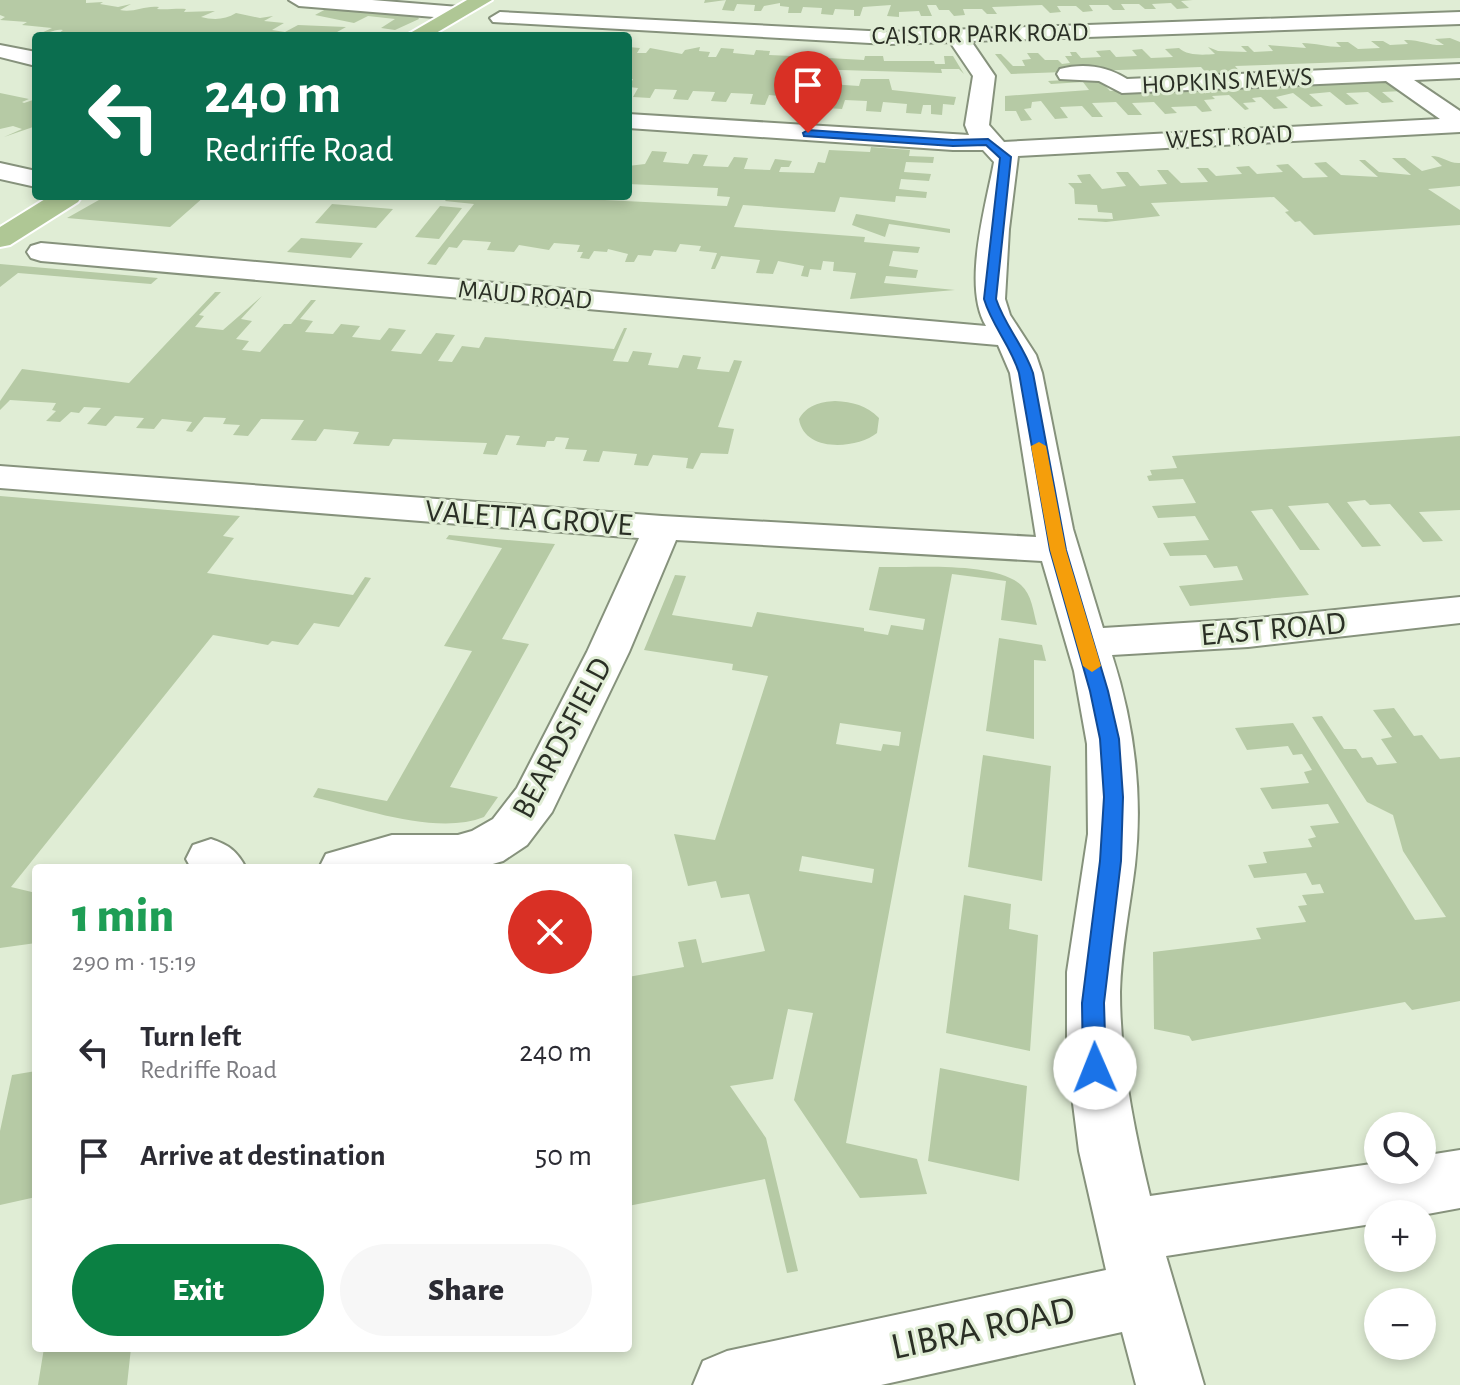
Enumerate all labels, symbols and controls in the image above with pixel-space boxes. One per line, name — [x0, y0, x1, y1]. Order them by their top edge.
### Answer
street label: CAISTOR PARK ROAD — [871, 19, 1089, 49]
pin — [774, 51, 842, 133]
icon: arrive — [786, 63, 830, 107]
icon: left — [72, 64, 176, 168]
street label: HOPKINS MEWS — [1141, 64, 1313, 98]
text: 240 m — [204, 67, 341, 123]
street label: WEST ROAD — [1165, 121, 1293, 153]
text: Redriffe Road — [204, 132, 394, 168]
street label: MAUD ROAD — [457, 276, 593, 314]
street label: VALETTA GROVE — [424, 495, 634, 541]
street label: EAST ROAD — [1199, 607, 1347, 651]
street label: BEARDSFIELD — [506, 653, 618, 823]
button: close — [508, 890, 592, 974]
text: 1 min — [72, 893, 174, 941]
text: 290 m · 15:19 — [72, 949, 196, 975]
text: Turn left — [140, 1022, 241, 1052]
position arrow — [1053, 1026, 1137, 1110]
icon: left — [72, 1030, 116, 1074]
text: 240 m — [519, 1037, 592, 1067]
text: Redriffe Road — [140, 1057, 277, 1083]
map controls — [1364, 1112, 1436, 1360]
button: search — [1364, 1112, 1436, 1184]
icon: arrive — [72, 1134, 116, 1178]
text: Arrive at destination — [140, 1141, 386, 1171]
text: 50 m — [535, 1141, 592, 1171]
button: + — [1364, 1200, 1436, 1272]
button: Exit — [72, 1244, 324, 1336]
button: Share — [340, 1244, 592, 1336]
button: − — [1364, 1288, 1436, 1360]
street label: LIBRA ROAD — [888, 1291, 1078, 1367]

